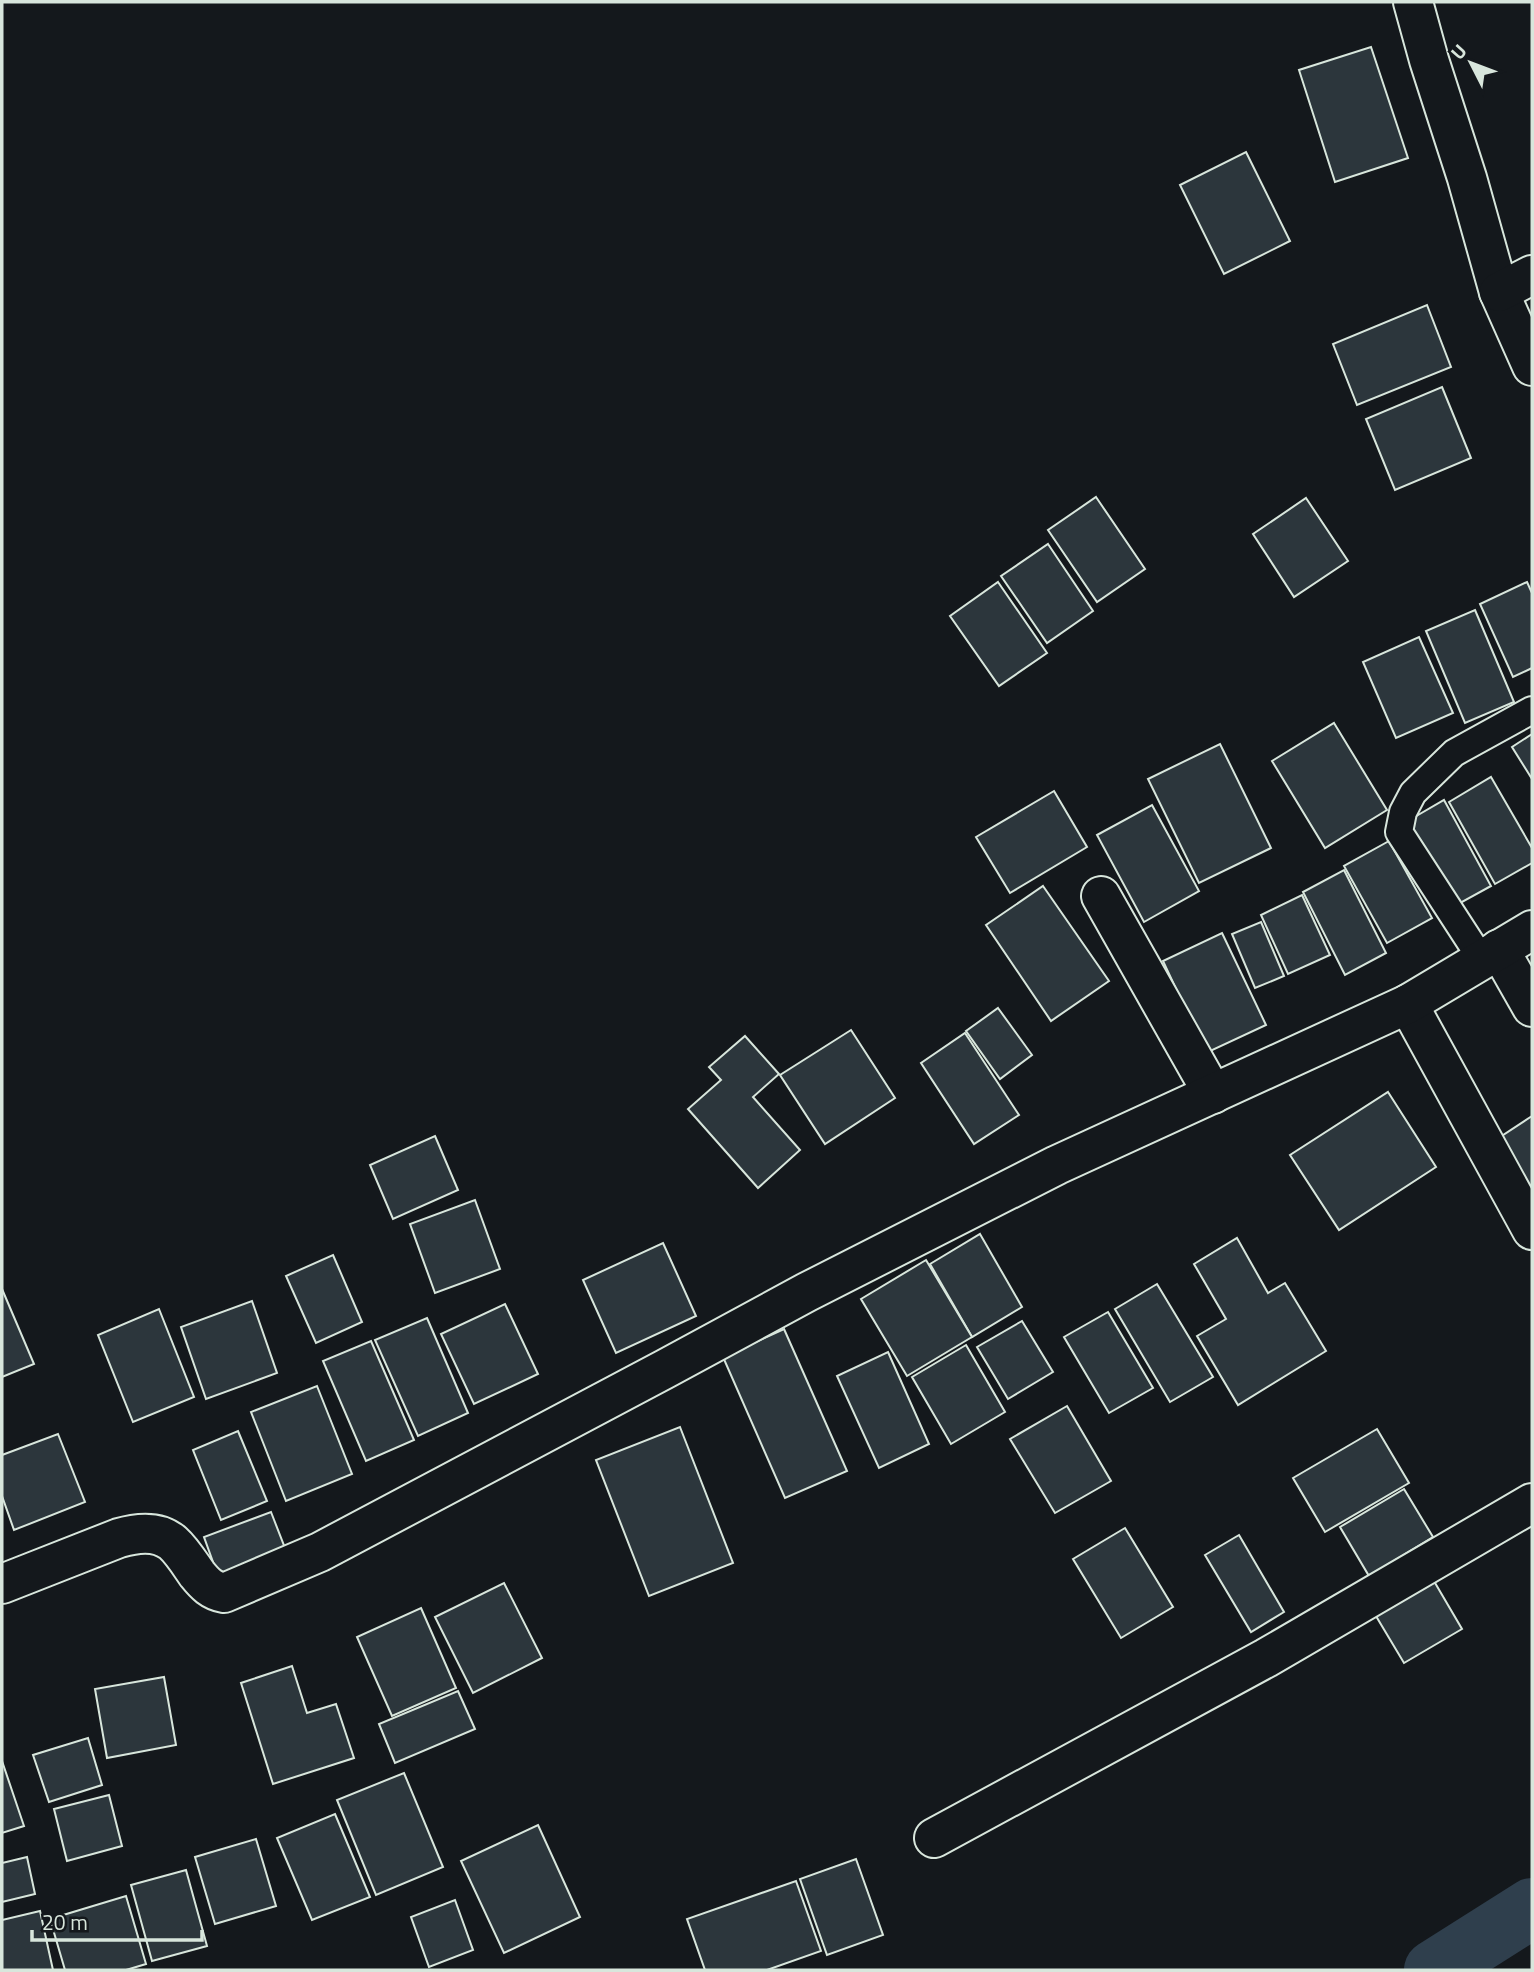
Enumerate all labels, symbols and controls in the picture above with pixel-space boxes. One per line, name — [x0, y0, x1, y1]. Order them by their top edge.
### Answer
north arrow — [1436, 28, 1506, 98]
text: U — [1443, 37, 1473, 66]
scale bar — [32, 1898, 201, 1942]
text: 20 m — [42, 1906, 88, 1938]

